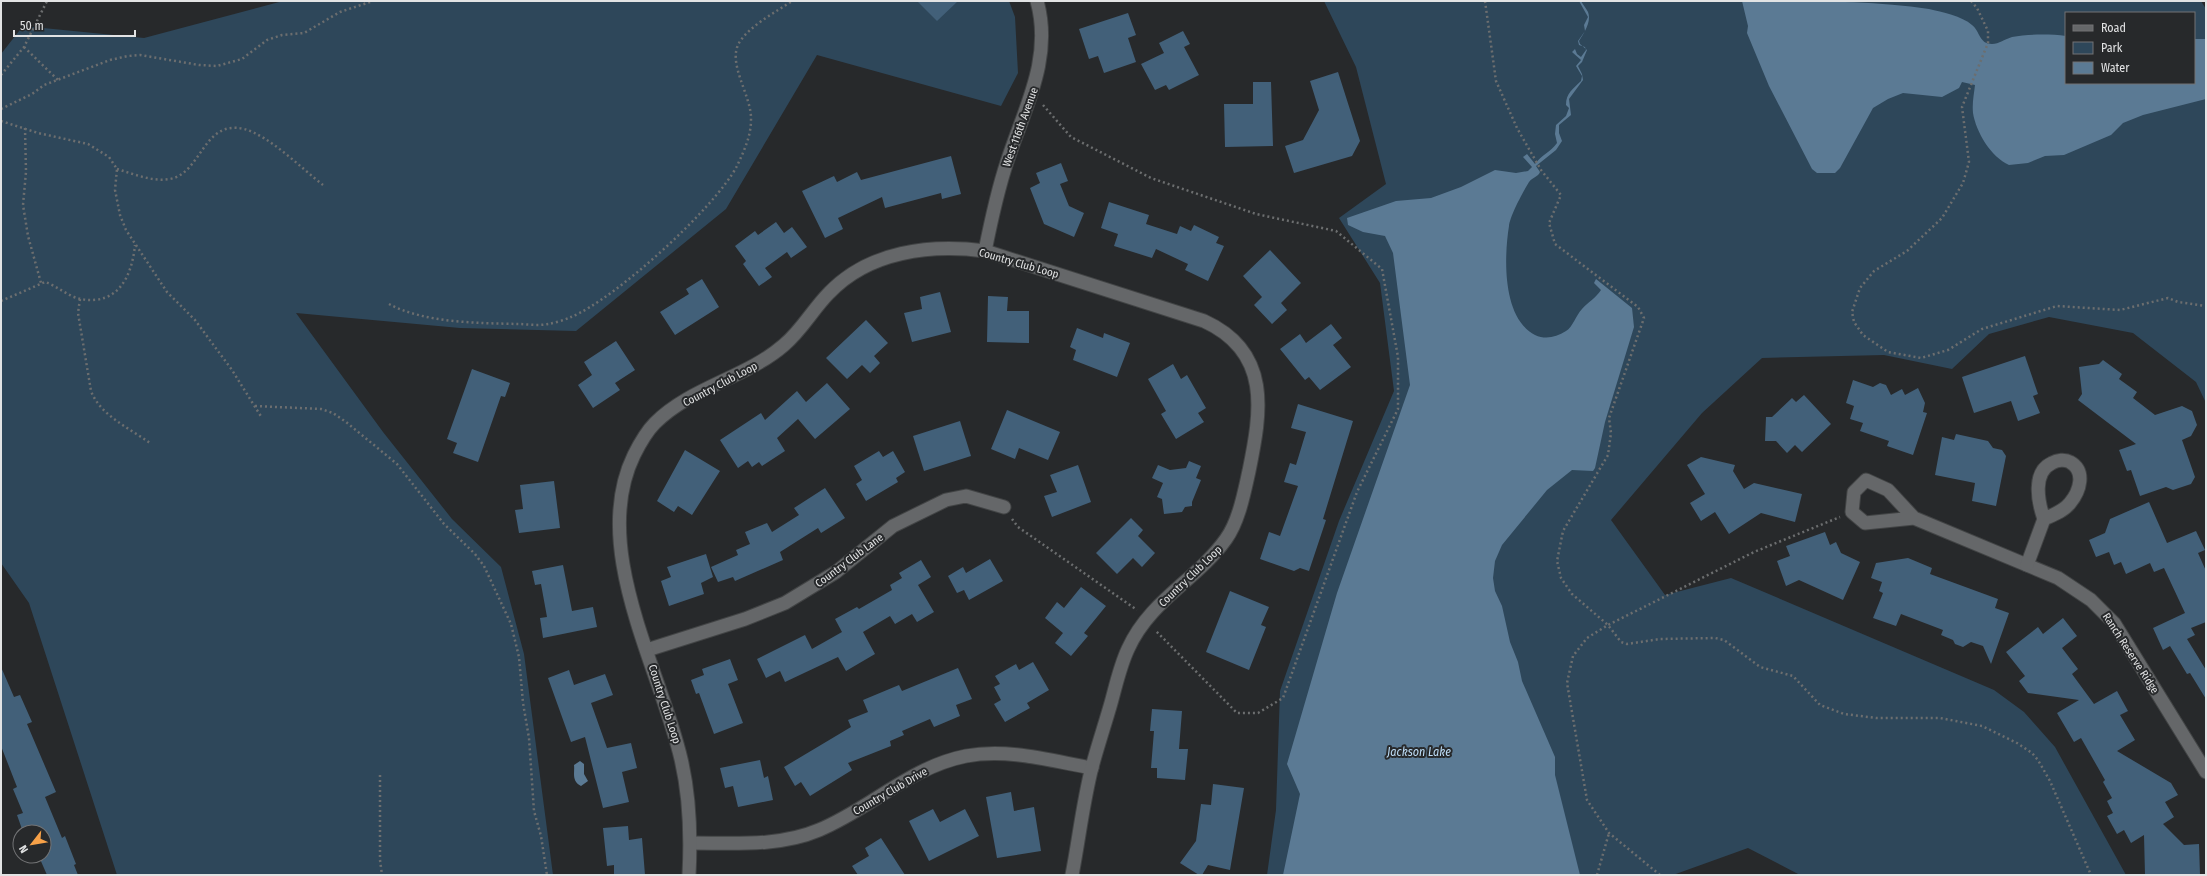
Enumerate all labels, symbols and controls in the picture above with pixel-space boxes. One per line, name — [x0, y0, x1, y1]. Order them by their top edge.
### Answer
scale bar — [14, 12, 135, 38]
legend — [2065, 12, 2195, 84]
text: 50 m — [20, 19, 44, 33]
text: Road — [2101, 21, 2126, 35]
text: Park — [2101, 41, 2123, 55]
text: Water — [2101, 61, 2130, 75]
street label: West 116th Avenue — [1000, 86, 1041, 169]
street label: Country Club Loop — [978, 246, 1060, 281]
street label: Country Club Loop — [681, 359, 760, 409]
street label: Country Club Lane — [813, 531, 886, 590]
street label: Country Club Loop — [1156, 543, 1225, 610]
street label: Ranch Reserve Ridge — [2100, 611, 2161, 696]
street label: Country Club Loop — [646, 663, 683, 745]
water label: Jackson Lake — [1386, 745, 1451, 759]
street label: Country Club Drive — [851, 765, 930, 818]
north arrow — [12, 824, 52, 864]
text: N — [17, 843, 31, 855]

